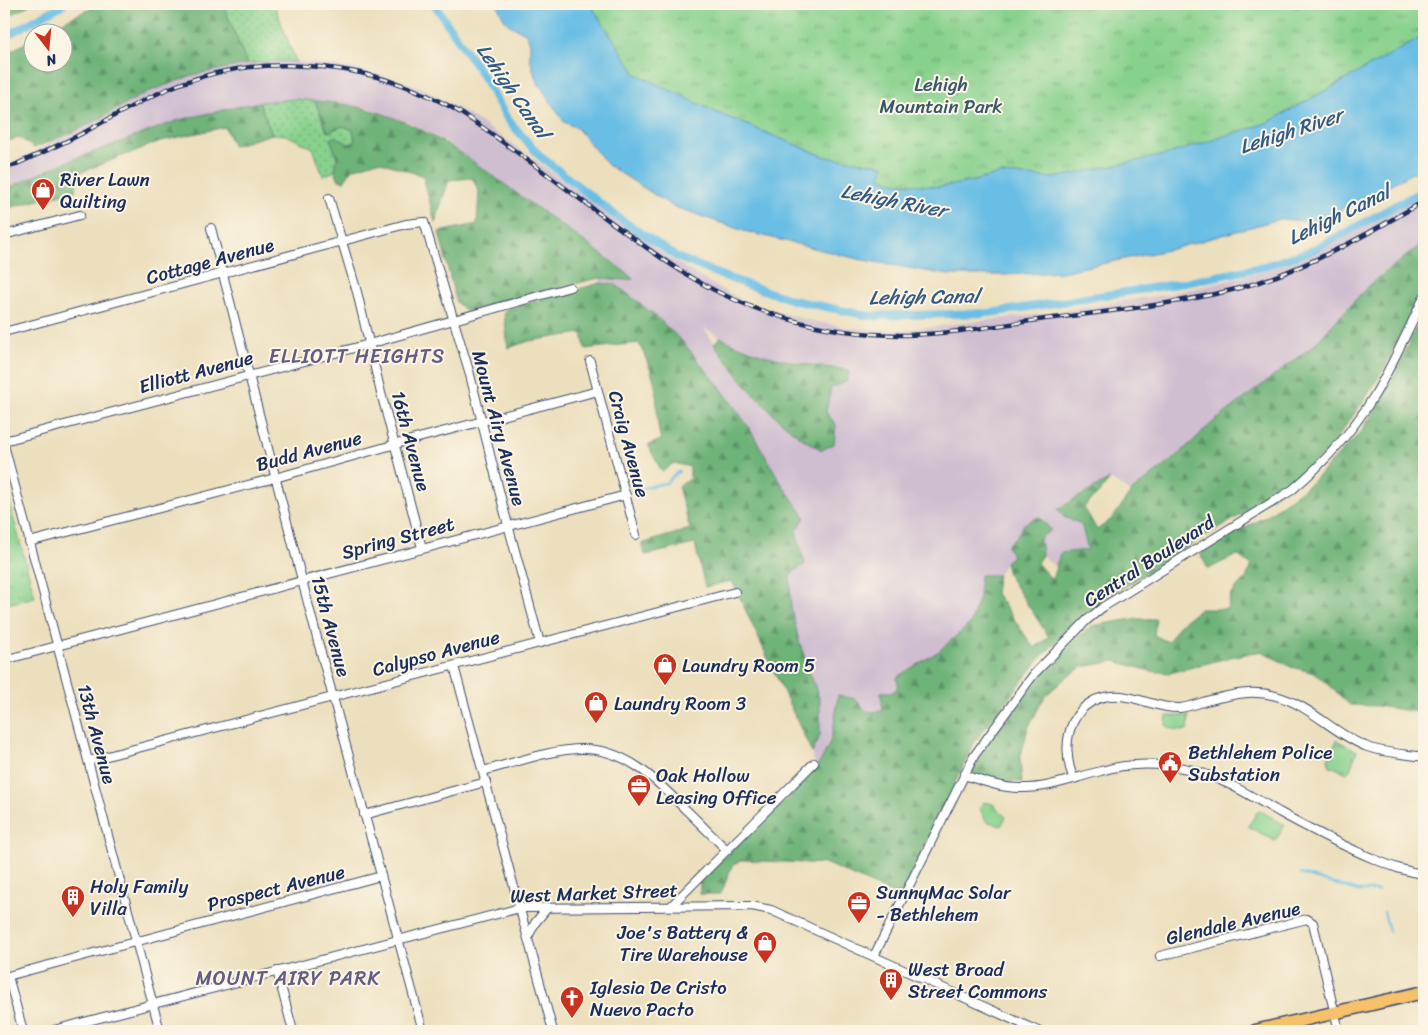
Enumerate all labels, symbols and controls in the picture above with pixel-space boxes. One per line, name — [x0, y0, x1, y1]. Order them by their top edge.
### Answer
north arrow — [22, 22, 72, 72]
water label: Lehigh Canal — [467, 36, 561, 150]
text: N — [43, 46, 61, 73]
park label: Lehigh Mountain Park — [880, 68, 1002, 123]
water label: Lehigh River — [1235, 97, 1351, 164]
place label: River Lawn Quilting — [60, 163, 150, 218]
water label: Lehigh Canal — [1282, 173, 1400, 255]
water label: Lehigh River — [838, 174, 953, 229]
shop icon: River Lawn Quilting — [30, 177, 56, 211]
street label: Cottage Avenue — [142, 228, 278, 294]
water label: Lehigh Canal — [869, 278, 984, 315]
district label: ELLIOTT HEIGHTS — [269, 339, 445, 374]
street label: Elliott Avenue — [135, 341, 257, 403]
street label: Mount Airy Avenue — [462, 347, 536, 509]
street label: 16th Avenue — [382, 387, 440, 495]
street label: Craig Avenue — [599, 387, 659, 501]
street label: Budd Avenue — [252, 421, 366, 481]
street label: Central Boulevard — [1077, 506, 1222, 616]
street label: Spring Street — [338, 507, 458, 569]
street label: 15th Avenue — [302, 572, 360, 680]
street label: Calypso Avenue — [369, 620, 504, 686]
place label: Laundry Room 5 — [682, 649, 816, 682]
shop icon: Laundry Room 5 — [652, 652, 678, 686]
street label: 13th Avenue — [68, 680, 126, 788]
place label: Laundry Room 3 — [614, 687, 747, 720]
shop icon: Laundry Room 3 — [583, 690, 609, 724]
place label: Bethlehem Police Substation — [1188, 736, 1332, 791]
public building icon: Bethlehem Police Substation — [1157, 750, 1183, 784]
place label: Oak Hollow Leasing Office — [656, 759, 777, 814]
office icon: Oak Hollow Leasing Office — [626, 773, 652, 807]
street label: Prospect Avenue — [204, 855, 349, 921]
place label: Holy Family Villa — [90, 870, 188, 925]
street label: West Market Street — [510, 874, 678, 912]
place label: SunnyMac Solar - Bethlehem — [876, 876, 1012, 931]
building icon: Holy Family Villa — [60, 884, 86, 918]
office icon: SunnyMac Solar - Bethlehem — [846, 890, 872, 924]
street label: Glendale Avenue — [1163, 892, 1303, 954]
place label: Joe's Battery & Tire Warehouse — [616, 916, 748, 971]
shop icon: Joe's Battery & Tire Warehouse — [752, 930, 778, 964]
place label: West Broad Street Commons — [908, 953, 1048, 1008]
district label: MOUNT AIRY PARK — [196, 961, 381, 996]
building icon: West Broad Street Commons — [878, 967, 904, 1001]
place label: Iglesia De Cristo Nuevo Pacto — [589, 971, 727, 1026]
church icon: Iglesia De Cristo Nuevo Pacto — [559, 985, 585, 1019]

